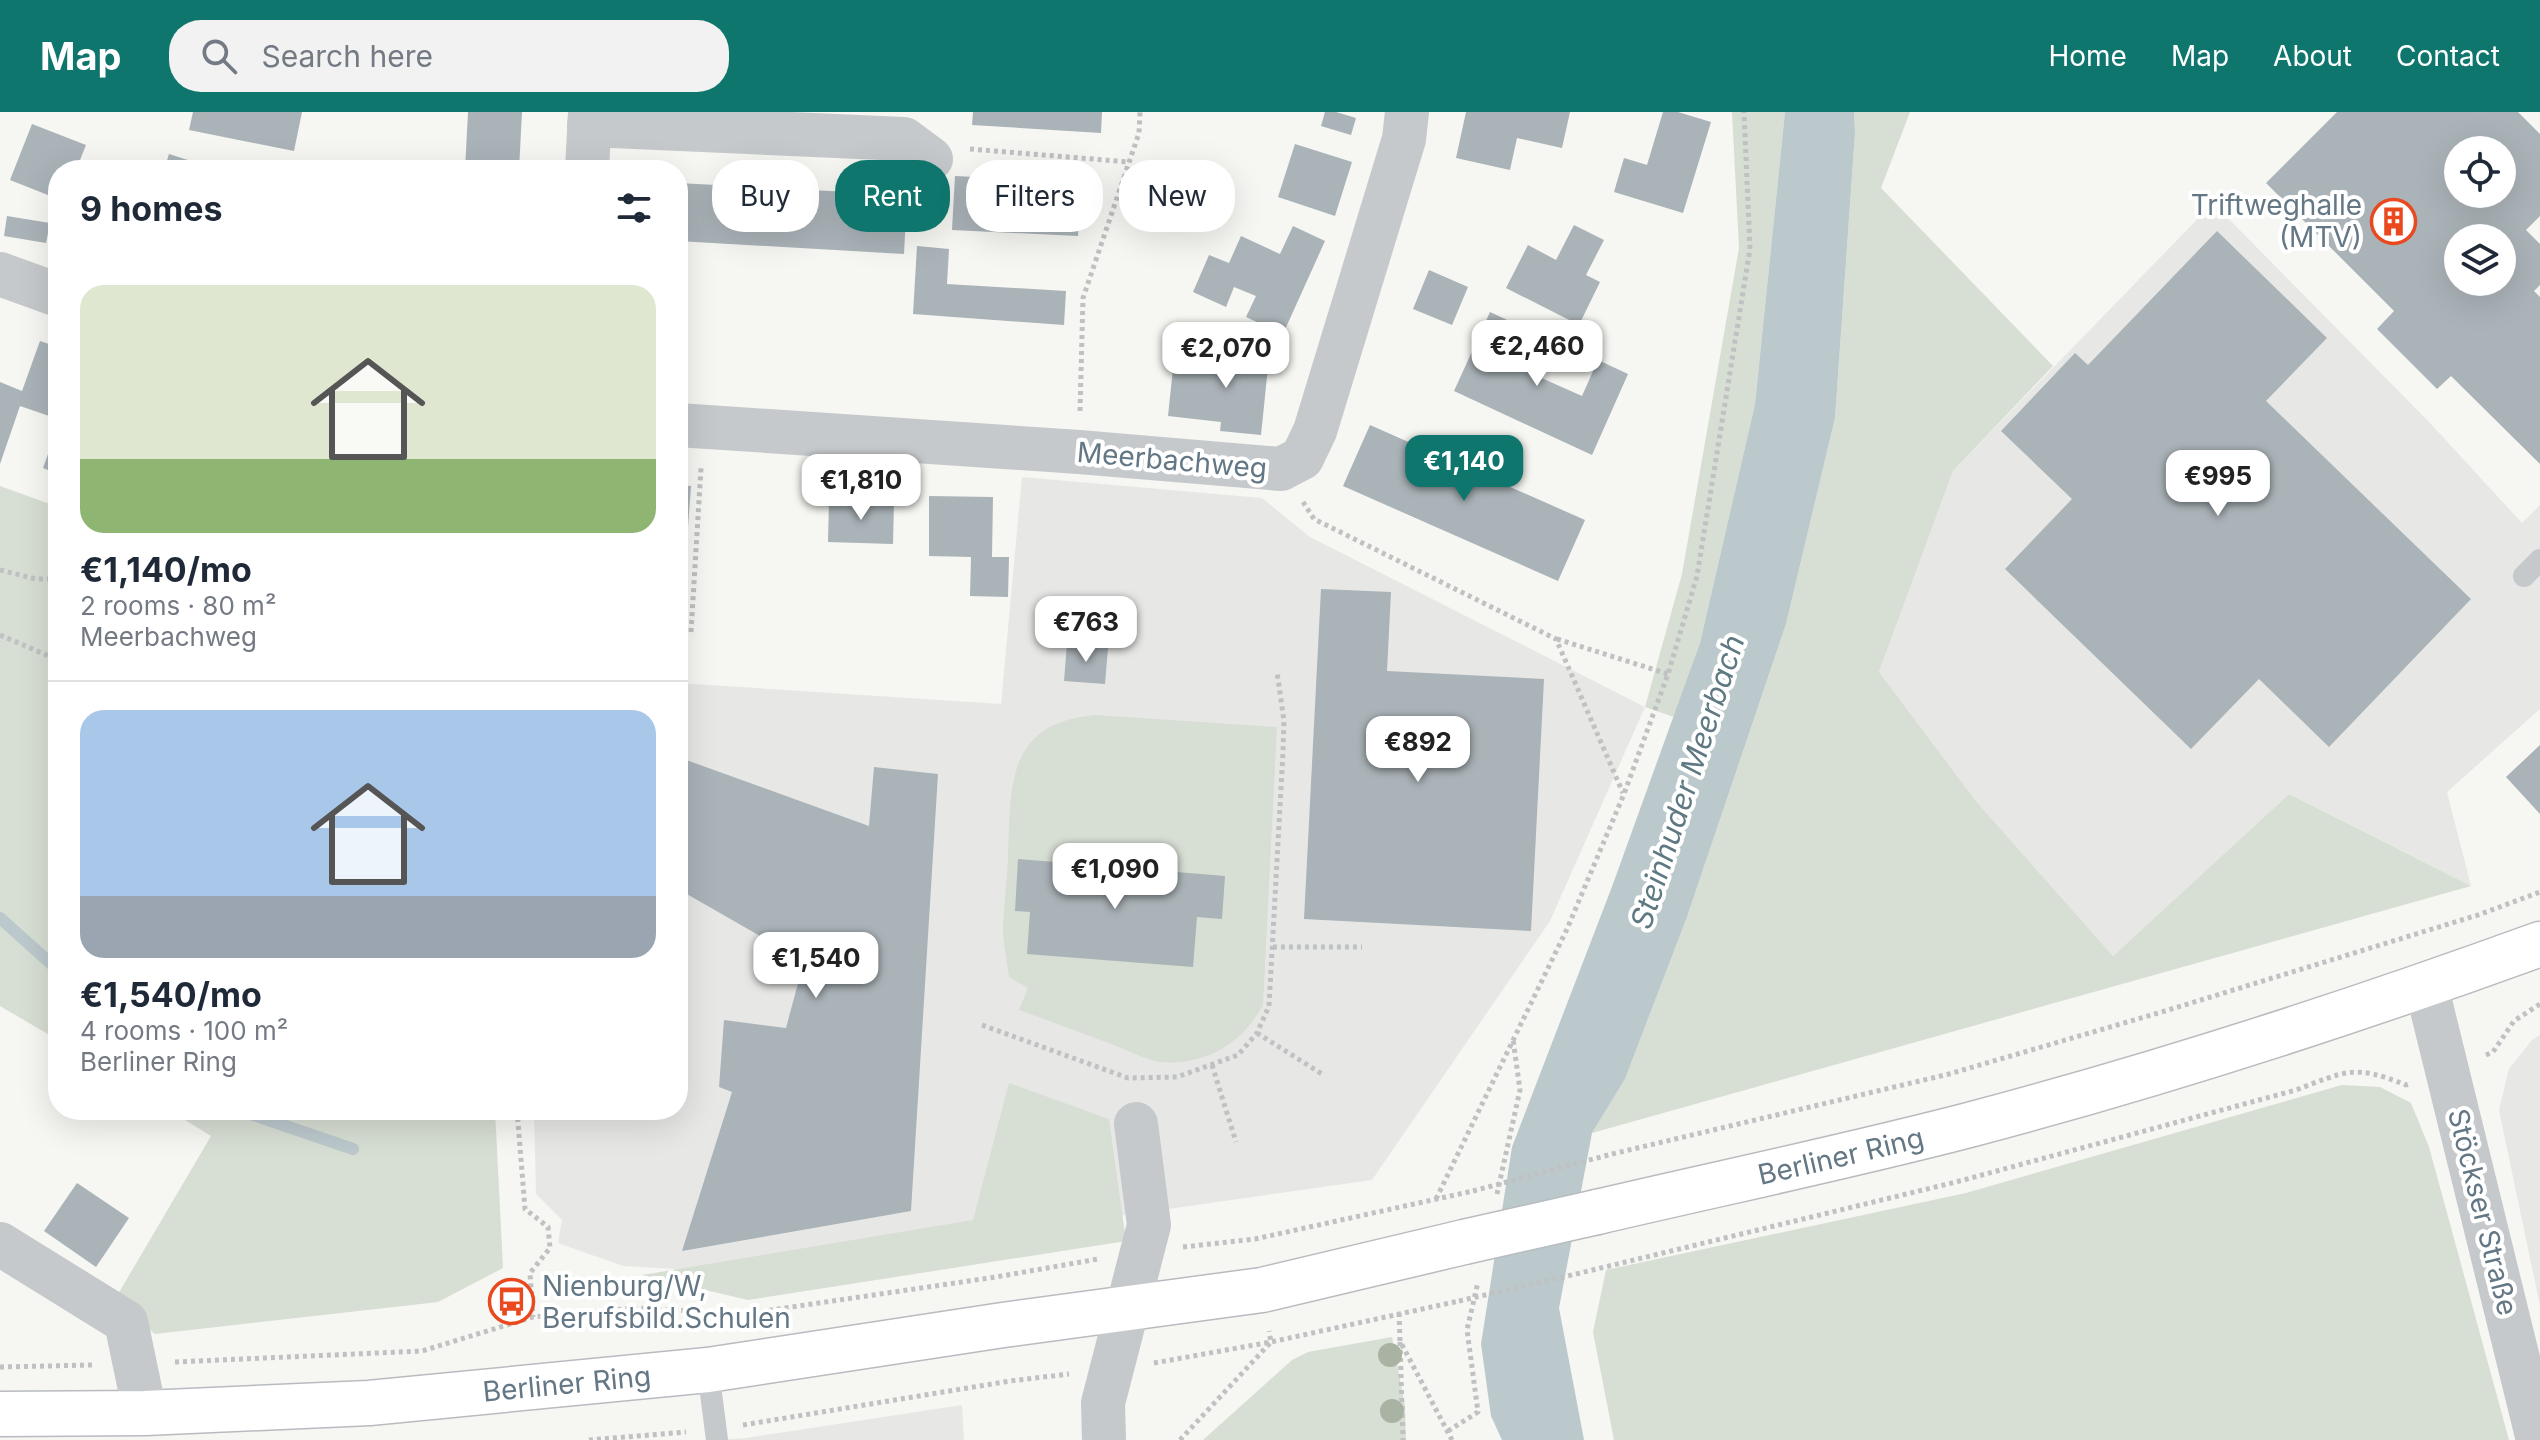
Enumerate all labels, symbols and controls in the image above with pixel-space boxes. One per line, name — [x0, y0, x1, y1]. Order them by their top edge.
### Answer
search box — [169, 20, 729, 92]
text: Map — [40, 33, 121, 79]
icon: search — [197, 34, 241, 78]
text: Search here — [261, 38, 433, 74]
text: Home — [2048, 39, 2127, 73]
text: Map — [2171, 39, 2229, 73]
text: About — [2273, 39, 2352, 73]
text: Contact — [2396, 39, 2500, 73]
map controls — [2444, 136, 2516, 296]
button: locate — [2444, 136, 2516, 208]
chip: Buy — [712, 160, 819, 232]
chip: Rent — [835, 160, 950, 232]
chip: Filters — [966, 160, 1103, 232]
chip: New — [1119, 160, 1235, 232]
icon: filters — [612, 186, 656, 230]
text: 9 homes — [80, 188, 222, 229]
place label: Triftweghalle (MTV) — [2191, 188, 2362, 254]
building icon: Triftweghalle (MTV) — [2369, 197, 2417, 245]
button: layers — [2444, 224, 2516, 296]
pin: €2,460 — [1472, 320, 1602, 388]
pin: €2,070 — [1161, 322, 1291, 390]
text: €2,460 — [1490, 330, 1584, 361]
text: €2,070 — [1180, 332, 1272, 363]
icon: home — [296, 337, 440, 481]
street label: Meerbachweg — [1076, 435, 1268, 485]
pin: €1,140 — [1399, 435, 1529, 503]
text: €1,140 — [1423, 445, 1505, 476]
pin: €995 — [2171, 450, 2265, 518]
pin: €1,810 — [796, 454, 926, 522]
text: €995 — [2184, 460, 2252, 491]
text: €1,810 — [820, 464, 902, 495]
text: €1,140/mo — [80, 549, 252, 590]
text: 2 rooms · 80 m² — [80, 590, 276, 621]
pin: €763 — [1039, 596, 1133, 664]
text: €763 — [1053, 606, 1119, 637]
text: Meerbachweg — [80, 621, 257, 652]
water label: Steinhuder Meerbach — [1622, 630, 1752, 933]
pin: €892 — [1371, 716, 1465, 784]
text: €892 — [1384, 726, 1452, 757]
icon: home — [296, 762, 440, 906]
pin: €1,090 — [1050, 843, 1180, 911]
text: €1,090 — [1071, 853, 1159, 884]
pin: €1,540 — [751, 932, 881, 1000]
text: €1,540 — [771, 942, 861, 973]
text: €1,540/mo — [80, 974, 262, 1015]
text: 4 rooms · 100 m² — [80, 1015, 288, 1046]
text: Berliner Ring — [80, 1046, 237, 1077]
street label: Stöckser Straße — [2441, 1105, 2525, 1319]
street label: Berliner Ring — [1755, 1120, 1927, 1192]
place label: Nienburg/W, Berufsbild.Schulen — [542, 1269, 791, 1335]
bus stop icon: Nienburg/W, Berufsbild.Schulen — [487, 1278, 535, 1326]
street label: Berliner Ring — [481, 1359, 653, 1409]

